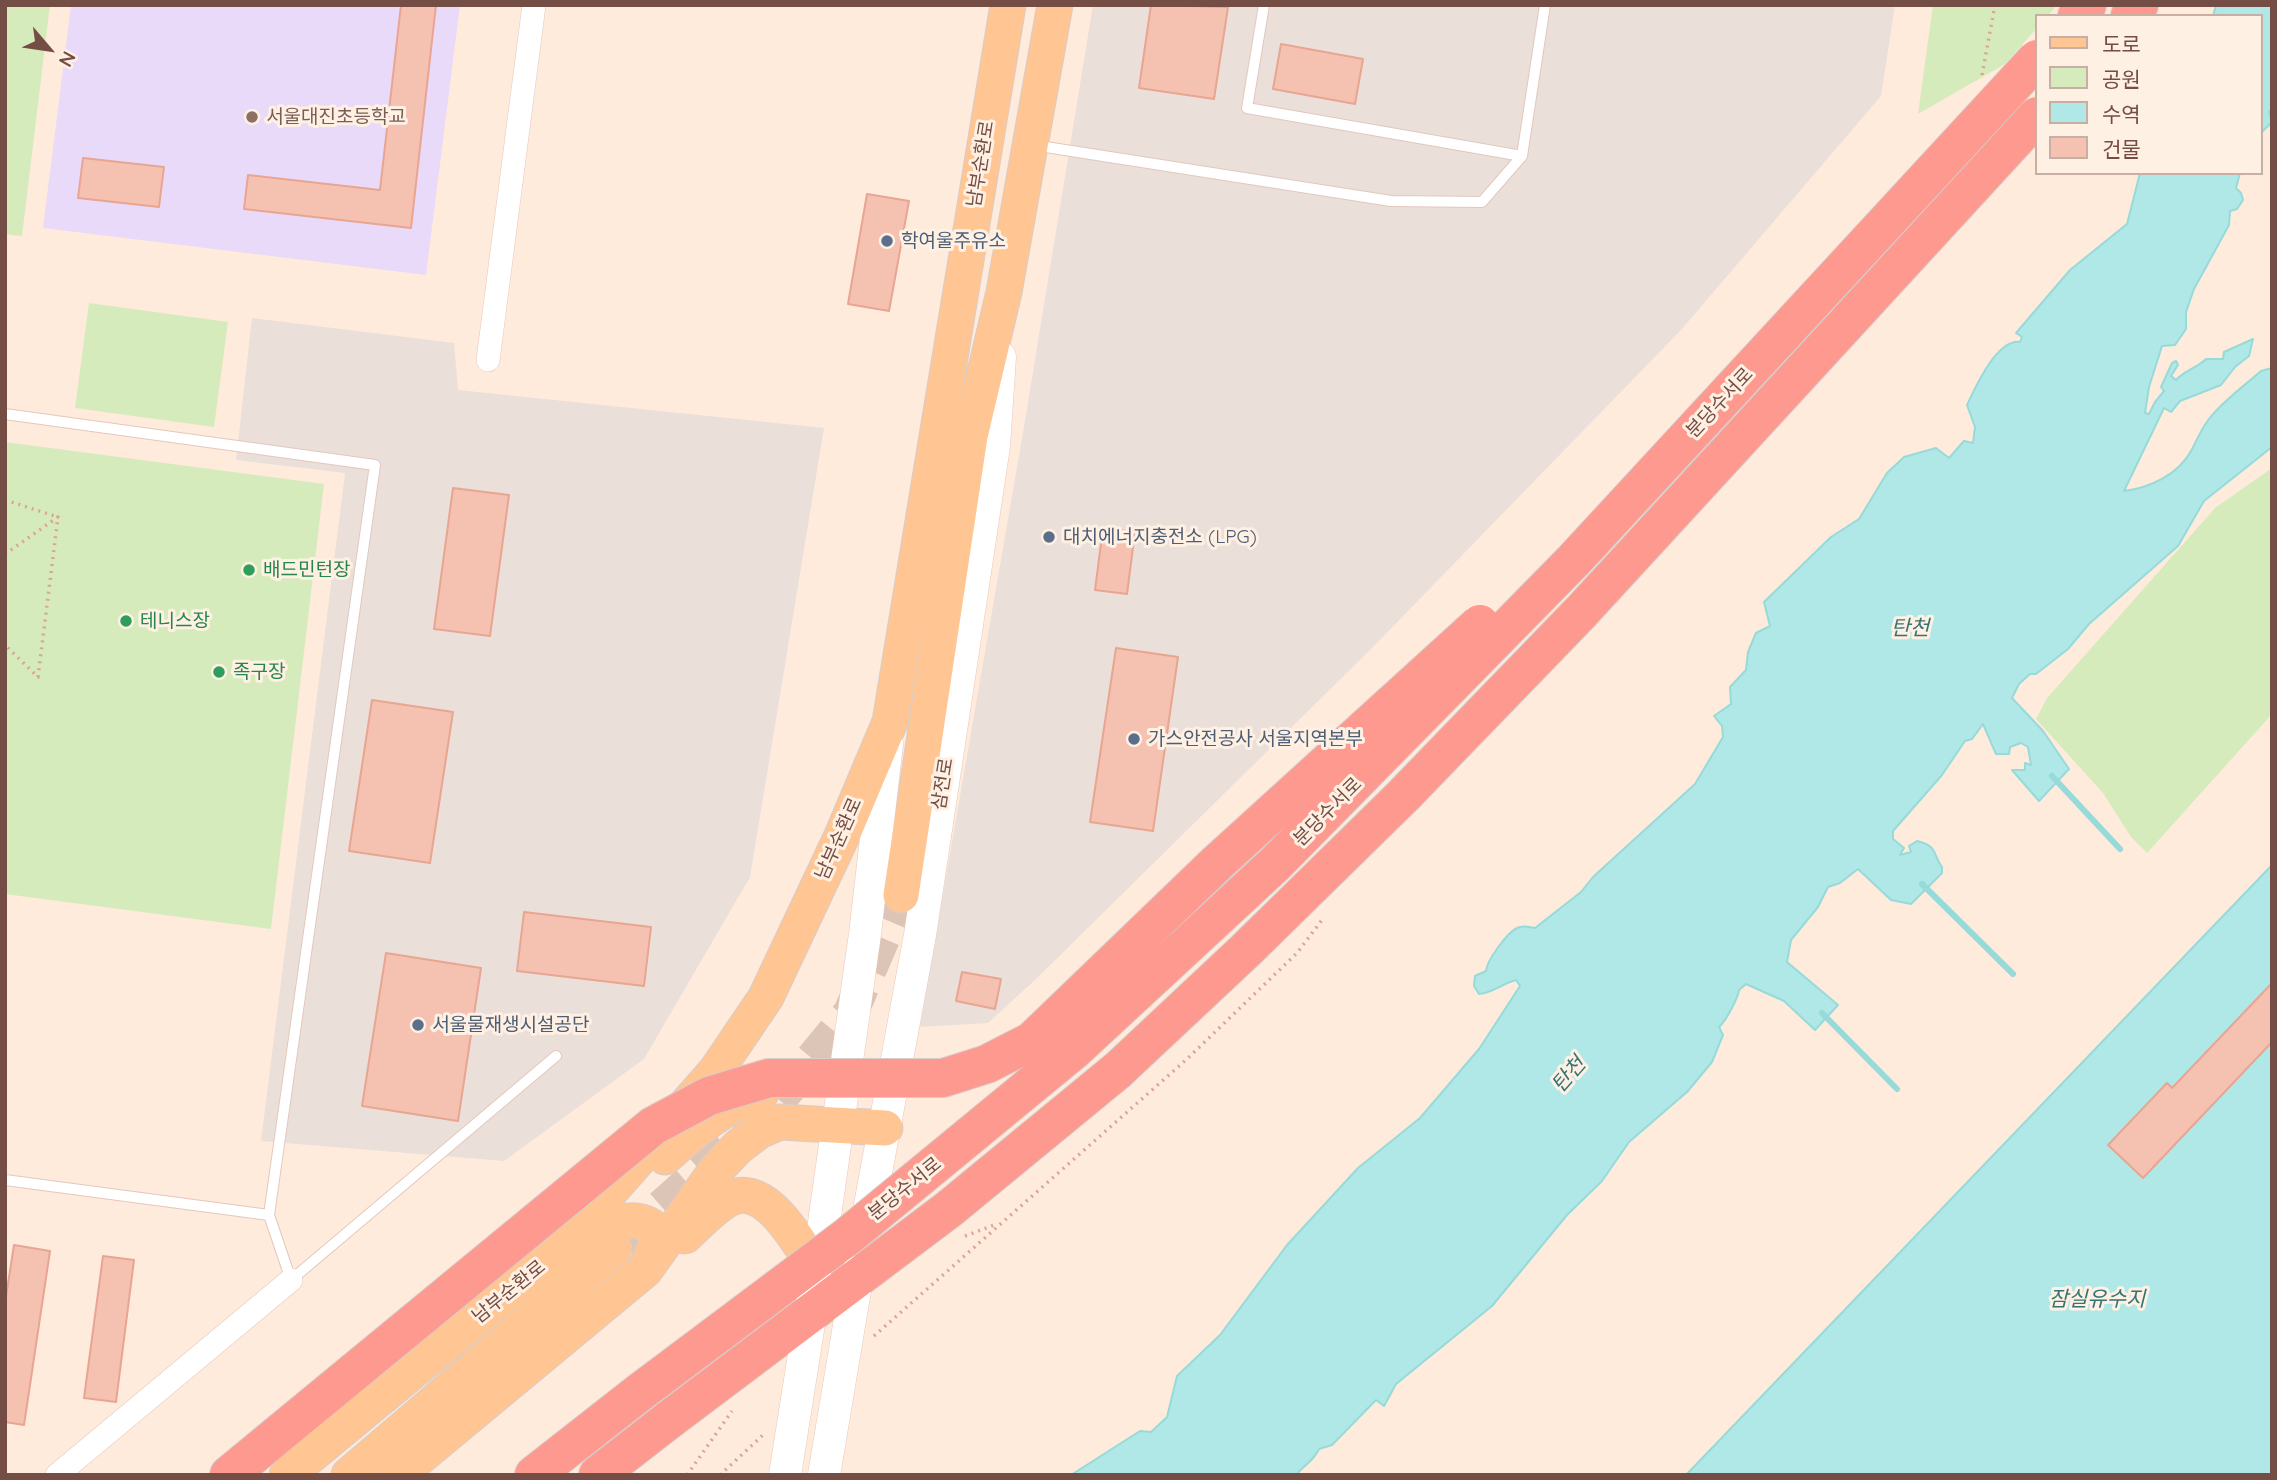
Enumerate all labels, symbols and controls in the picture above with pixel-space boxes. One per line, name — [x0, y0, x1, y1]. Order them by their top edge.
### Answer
north arrow — [14, 14, 84, 84]
legend — [2036, 14, 2263, 175]
text: 도로 — [2102, 31, 2141, 57]
text: N — [53, 47, 81, 71]
text: 공원 — [2102, 66, 2141, 92]
text: 수역 — [2102, 101, 2141, 127]
place label: 서울대진초등학교 — [266, 106, 406, 128]
marker: 서울대진초등학교 — [244, 109, 260, 125]
street label: 남부순환로 — [963, 119, 999, 209]
text: 건물 — [2102, 136, 2141, 162]
place label: 학여울주유소 — [901, 230, 1006, 252]
marker: 학여울주유소 — [879, 233, 895, 249]
street label: 분당수서로 — [1682, 363, 1758, 443]
place label: 대치에너지충전소 (LPG) — [1063, 526, 1257, 548]
marker: 대치에너지충전소 (LPG) — [1041, 529, 1057, 545]
place label: 배드민턴장 — [263, 559, 350, 581]
marker: 배드민턴장 — [241, 562, 257, 578]
place label: 테니스장 — [140, 610, 210, 632]
marker: 테니스장 — [118, 613, 134, 629]
water label: 탄천 — [1891, 616, 1929, 642]
place label: 족구장 — [233, 661, 285, 683]
marker: 족구장 — [211, 664, 227, 680]
place label: 가스안전공사 서울지역본부 — [1148, 728, 1363, 750]
marker: 가스안전공사 서울지역본부 — [1126, 731, 1142, 747]
street label: 삼전로 — [928, 756, 958, 812]
street label: 분당수서로 — [1289, 773, 1367, 851]
street label: 남부순환로 — [811, 794, 867, 884]
place label: 서울물재생시설공단 — [432, 1014, 589, 1036]
marker: 서울물재생시설공단 — [410, 1017, 426, 1033]
water label: 탄천 — [1547, 1052, 1591, 1098]
street label: 분당수서로 — [864, 1153, 946, 1225]
street label: 남부순환로 — [468, 1256, 550, 1328]
water label: 잠실유수지 — [2049, 1287, 2145, 1313]

